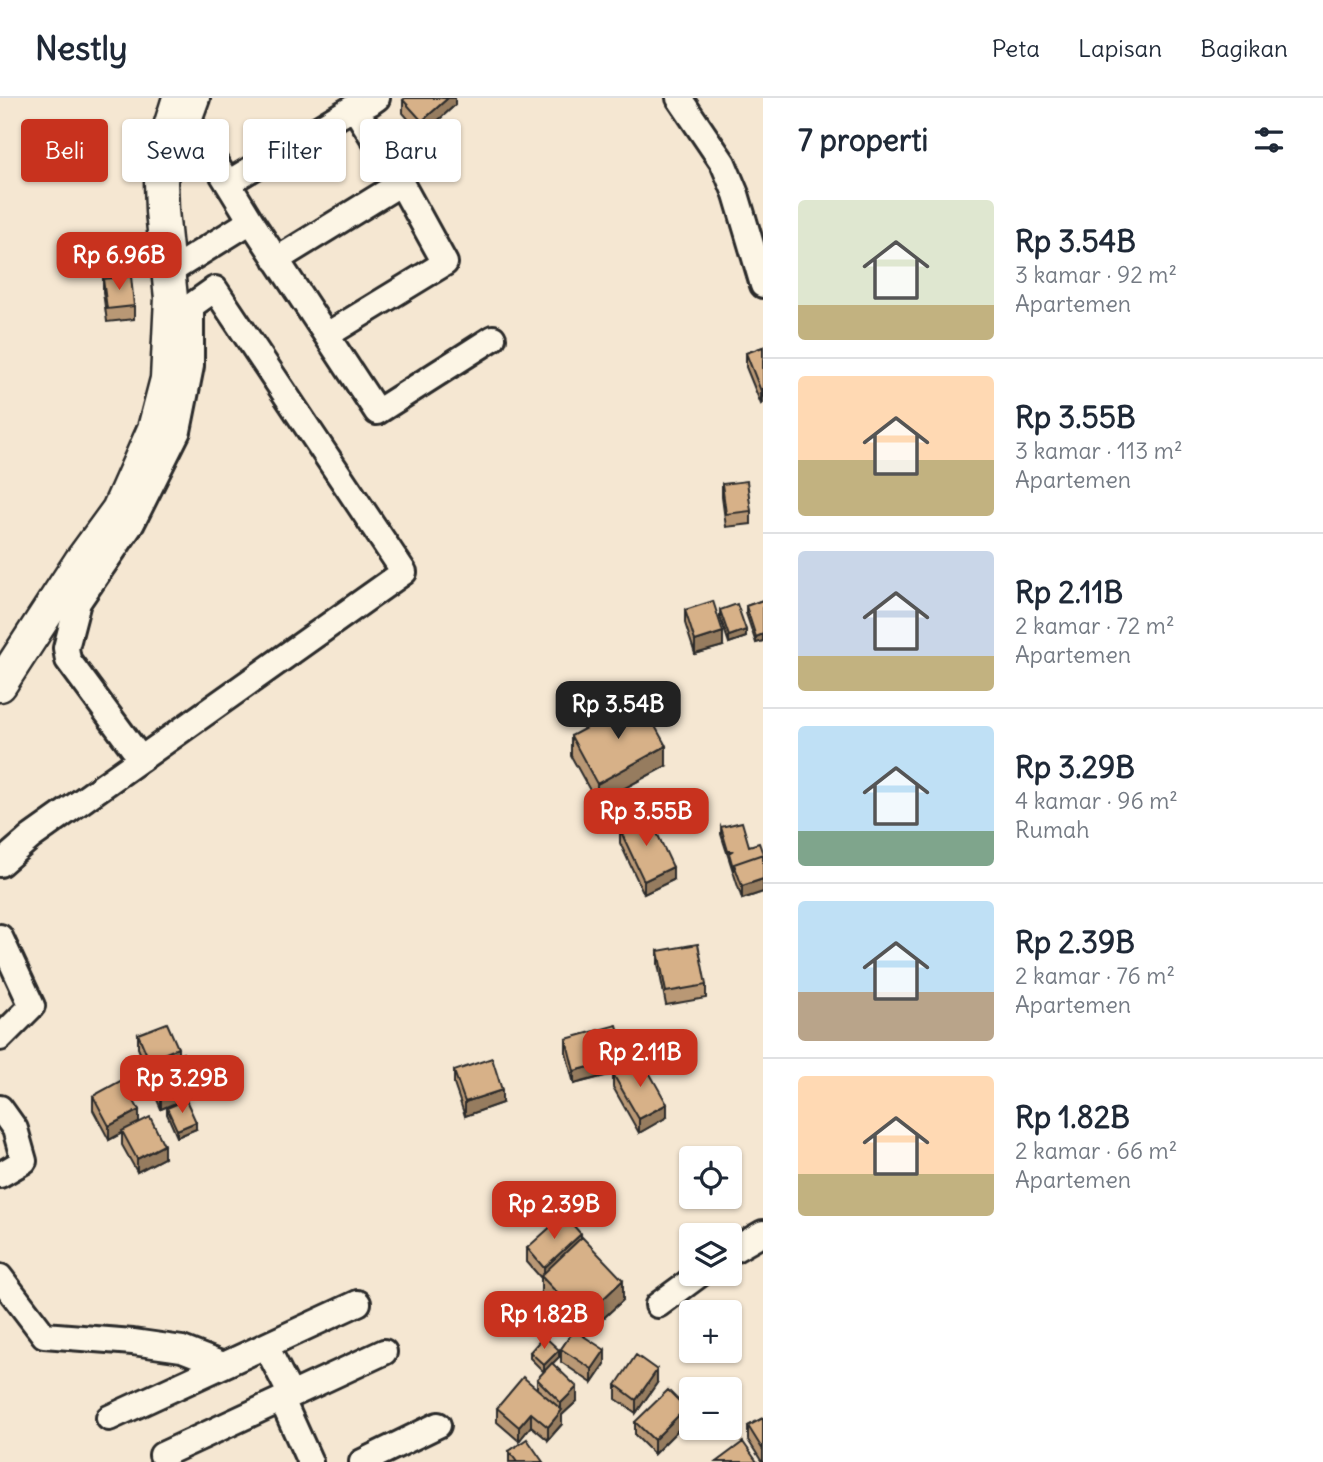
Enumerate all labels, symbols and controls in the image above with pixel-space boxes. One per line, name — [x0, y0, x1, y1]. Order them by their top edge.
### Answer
text: Nestly — [35, 27, 128, 69]
text: Peta — [992, 33, 1040, 63]
text: Lapisan — [1078, 33, 1162, 63]
text: Bagikan — [1200, 33, 1288, 63]
chip: Beli — [21, 119, 108, 182]
chip: Sewa — [122, 119, 229, 182]
chip: Filter — [243, 119, 346, 182]
chip: Baru — [360, 119, 461, 182]
text: 7 properti — [798, 121, 928, 159]
icon: filters — [1250, 121, 1288, 159]
text: Rp 3.54B — [1015, 222, 1136, 260]
icon: home — [854, 228, 938, 312]
pin: Rp 6.96B — [47, 232, 191, 292]
text: Rp 6.96B — [73, 240, 165, 269]
text: 3 kamar · 92 m² — [1015, 260, 1177, 289]
text: Apartemen — [1015, 289, 1131, 318]
text: Rp 3.55B — [1015, 398, 1136, 436]
icon: home — [854, 404, 938, 488]
text: 3 kamar · 113 m² — [1015, 436, 1183, 465]
text: Apartemen — [1015, 465, 1131, 494]
text: Rp 2.11B — [1015, 573, 1123, 611]
icon: home — [854, 579, 938, 663]
text: 2 kamar · 72 m² — [1015, 611, 1175, 640]
text: Apartemen — [1015, 640, 1131, 669]
pin: Rp 3.54B — [546, 682, 690, 741]
text: Rp 3.54B — [572, 689, 664, 718]
text: Rp 3.29B — [1015, 748, 1135, 786]
icon: home — [854, 754, 938, 838]
text: 4 kamar · 96 m² — [1015, 786, 1178, 815]
pin: Rp 3.55B — [574, 788, 718, 848]
text: Rp 3.55B — [600, 796, 692, 825]
text: Rumah — [1015, 815, 1090, 844]
text: Rp 2.39B — [1015, 923, 1135, 961]
icon: home — [854, 929, 938, 1013]
text: 2 kamar · 76 m² — [1015, 961, 1175, 990]
text: Apartemen — [1015, 990, 1131, 1019]
pin: Rp 2.11B — [568, 1030, 712, 1089]
text: Rp 2.11B — [599, 1037, 681, 1066]
pin: Rp 3.29B — [110, 1056, 254, 1115]
text: Rp 3.29B — [136, 1063, 228, 1092]
text: Rp 1.82B — [1015, 1098, 1130, 1136]
icon: home — [854, 1104, 938, 1188]
text: 2 kamar · 66 m² — [1015, 1136, 1177, 1165]
map controls — [679, 1146, 742, 1440]
button: locate — [679, 1146, 742, 1209]
text: Apartemen — [1015, 1165, 1131, 1194]
pin: Rp 2.39B — [482, 1182, 626, 1241]
text: Rp 2.39B — [508, 1189, 600, 1218]
button: layers — [679, 1223, 742, 1286]
pin: Rp 1.82B — [472, 1292, 616, 1351]
text: Rp 1.82B — [500, 1299, 588, 1328]
button: + — [679, 1300, 742, 1363]
button: − — [679, 1377, 742, 1440]

